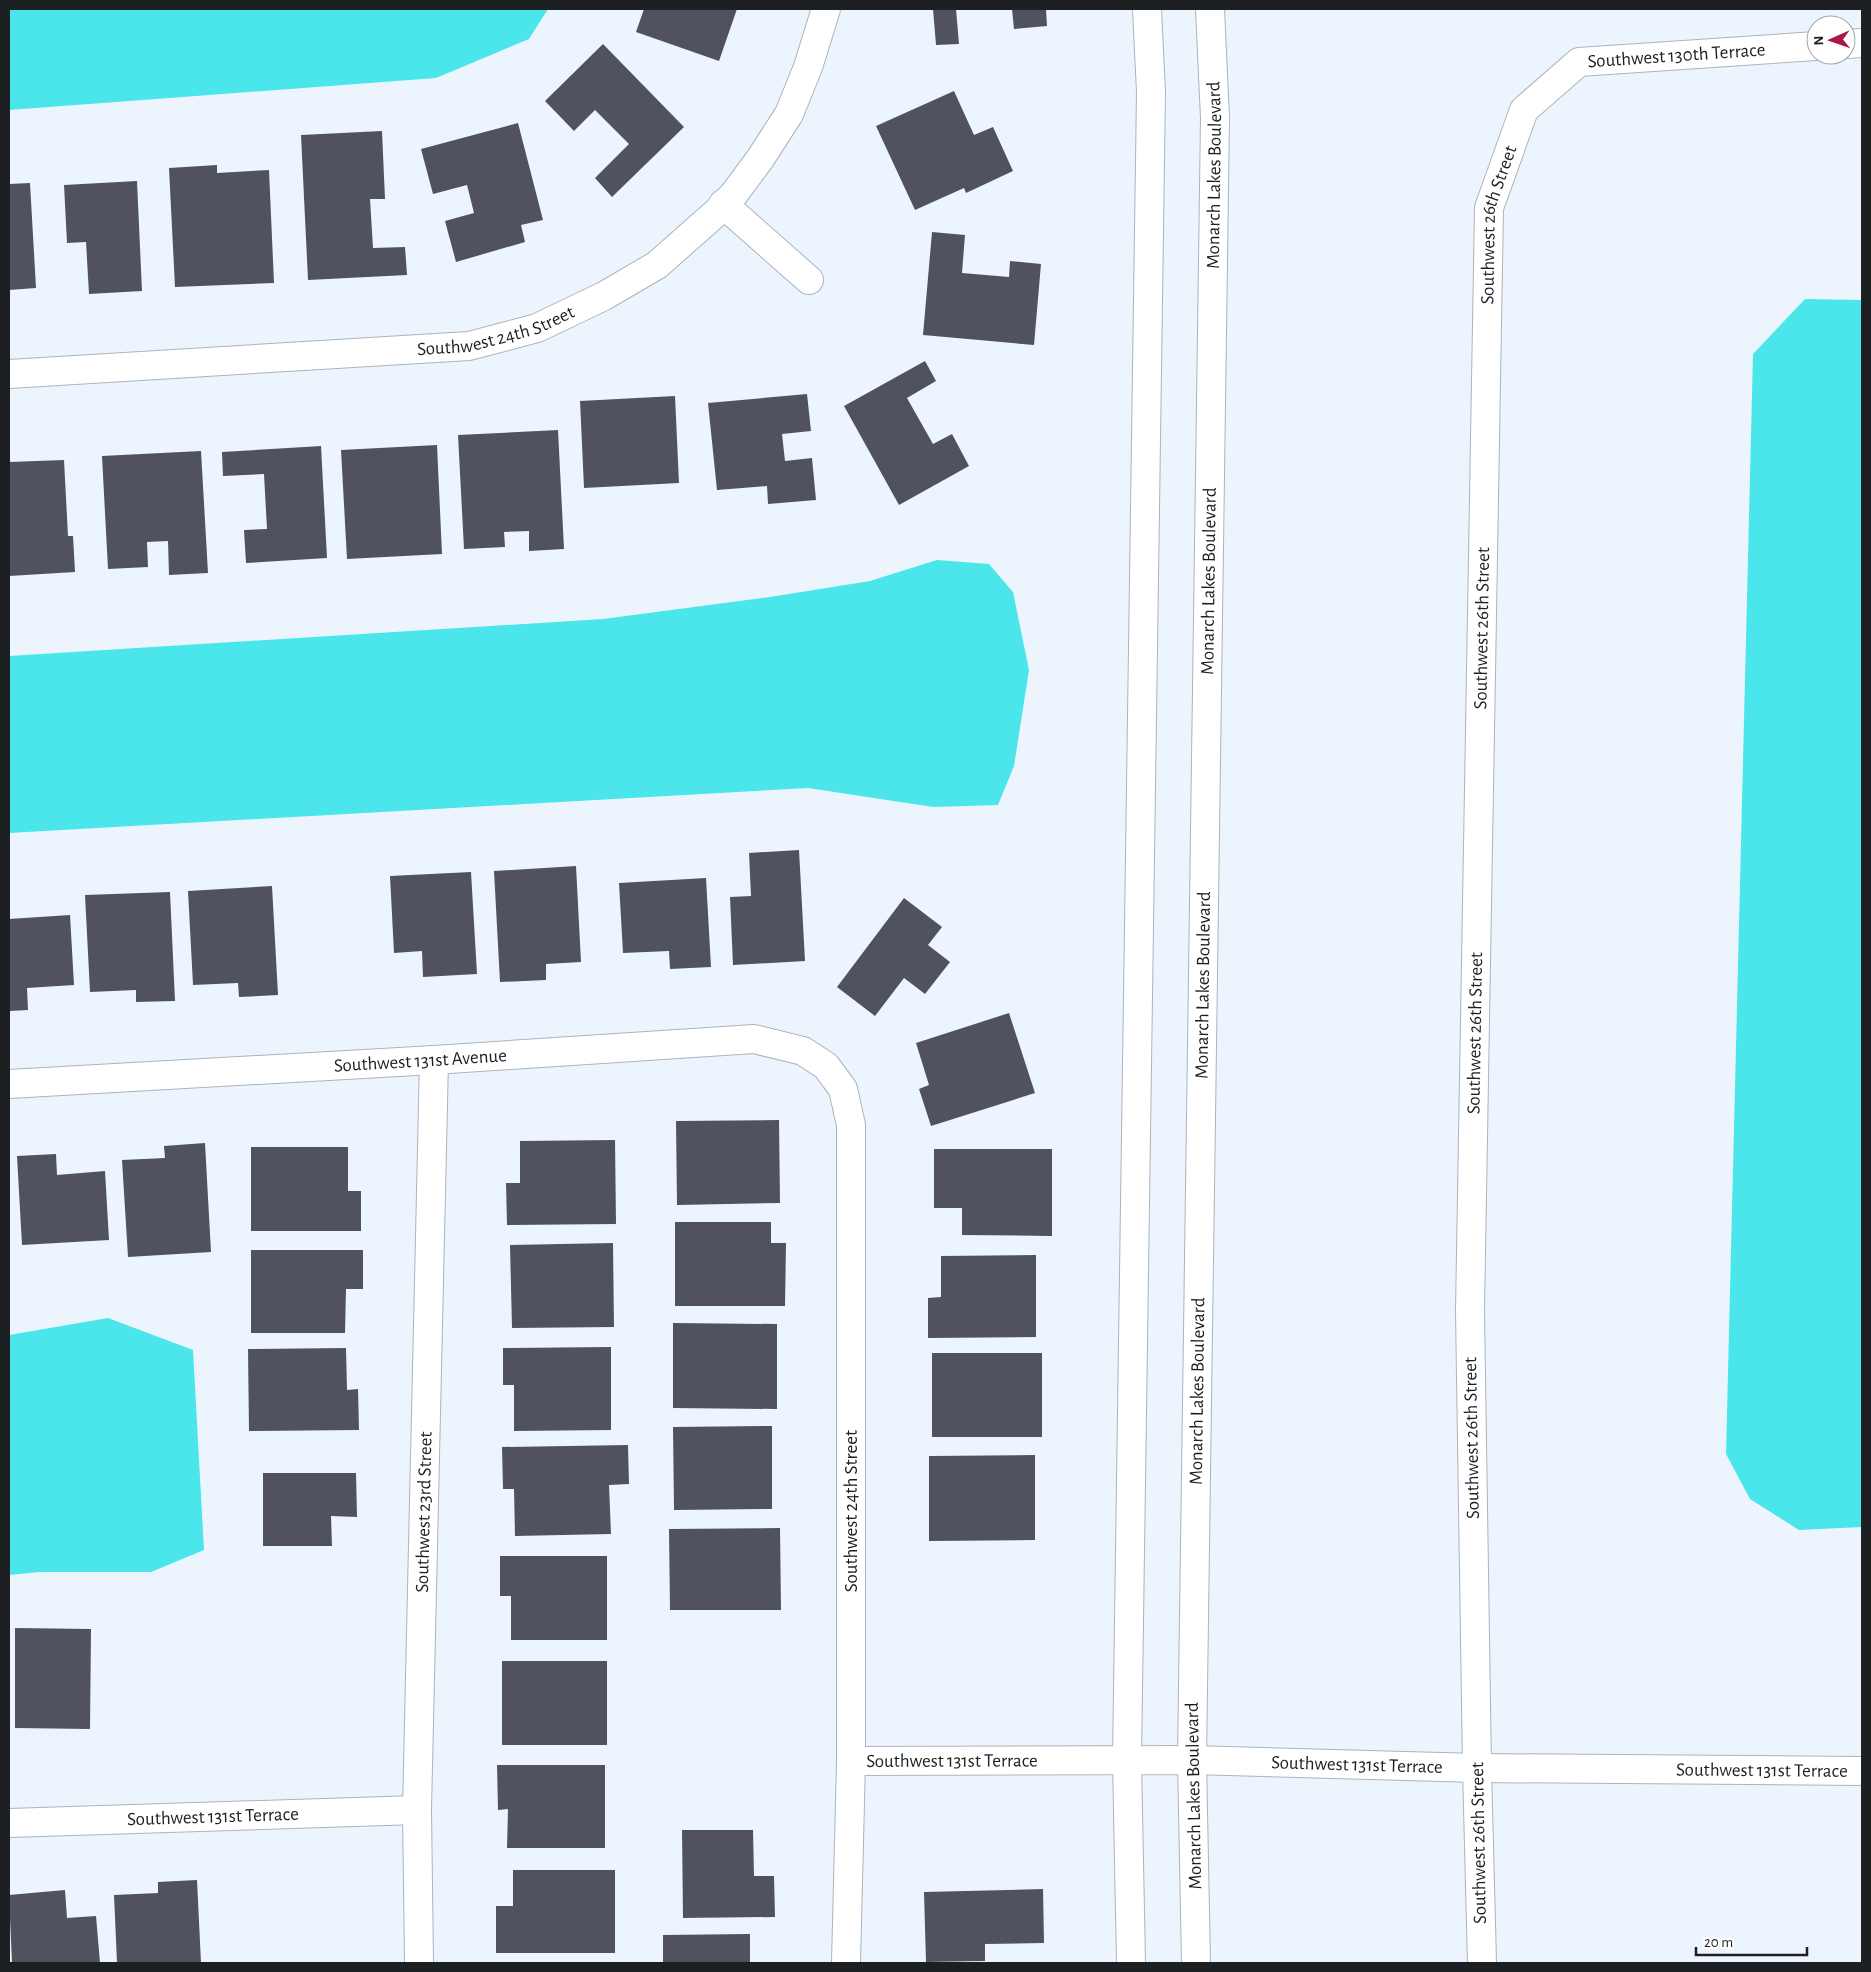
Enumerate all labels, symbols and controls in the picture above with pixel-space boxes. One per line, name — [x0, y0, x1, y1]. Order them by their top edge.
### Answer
north arrow — [1806, 15, 1856, 65]
text: N — [1812, 35, 1826, 46]
street label: Southwest 130th Terrace — [1587, 40, 1766, 71]
street label: Monarch Lakes Boulevard — [1203, 81, 1225, 269]
street label: Southwest 26th Street — [1478, 143, 1520, 305]
street label: Southwest 24th Street — [416, 302, 577, 359]
street label: Monarch Lakes Boulevard — [1198, 487, 1219, 675]
street label: Southwest 26th Street — [1471, 547, 1493, 709]
street label: Monarch Lakes Boulevard — [1192, 891, 1214, 1079]
street label: Southwest 26th Street — [1464, 952, 1486, 1114]
street label: Southwest 131st Avenue — [333, 1046, 507, 1075]
street label: Monarch Lakes Boulevard — [1186, 1297, 1208, 1485]
street label: Southwest 26th Street — [1461, 1357, 1483, 1519]
street label: Southwest 24th Street — [842, 1430, 861, 1592]
street label: Southwest 23rd Street — [412, 1431, 435, 1593]
street label: Monarch Lakes Boulevard — [1183, 1702, 1205, 1890]
street label: Southwest 131st Terrace — [866, 1751, 1038, 1770]
street label: Southwest 131st Terrace — [1271, 1753, 1443, 1777]
street label: Southwest 131st Terrace — [1676, 1760, 1848, 1780]
street label: Southwest 26th Street — [1468, 1762, 1490, 1924]
street label: Southwest 131st Terrace — [127, 1804, 299, 1829]
scale bar — [1696, 1924, 1807, 1956]
text: 20 m — [1704, 1935, 1733, 1950]

